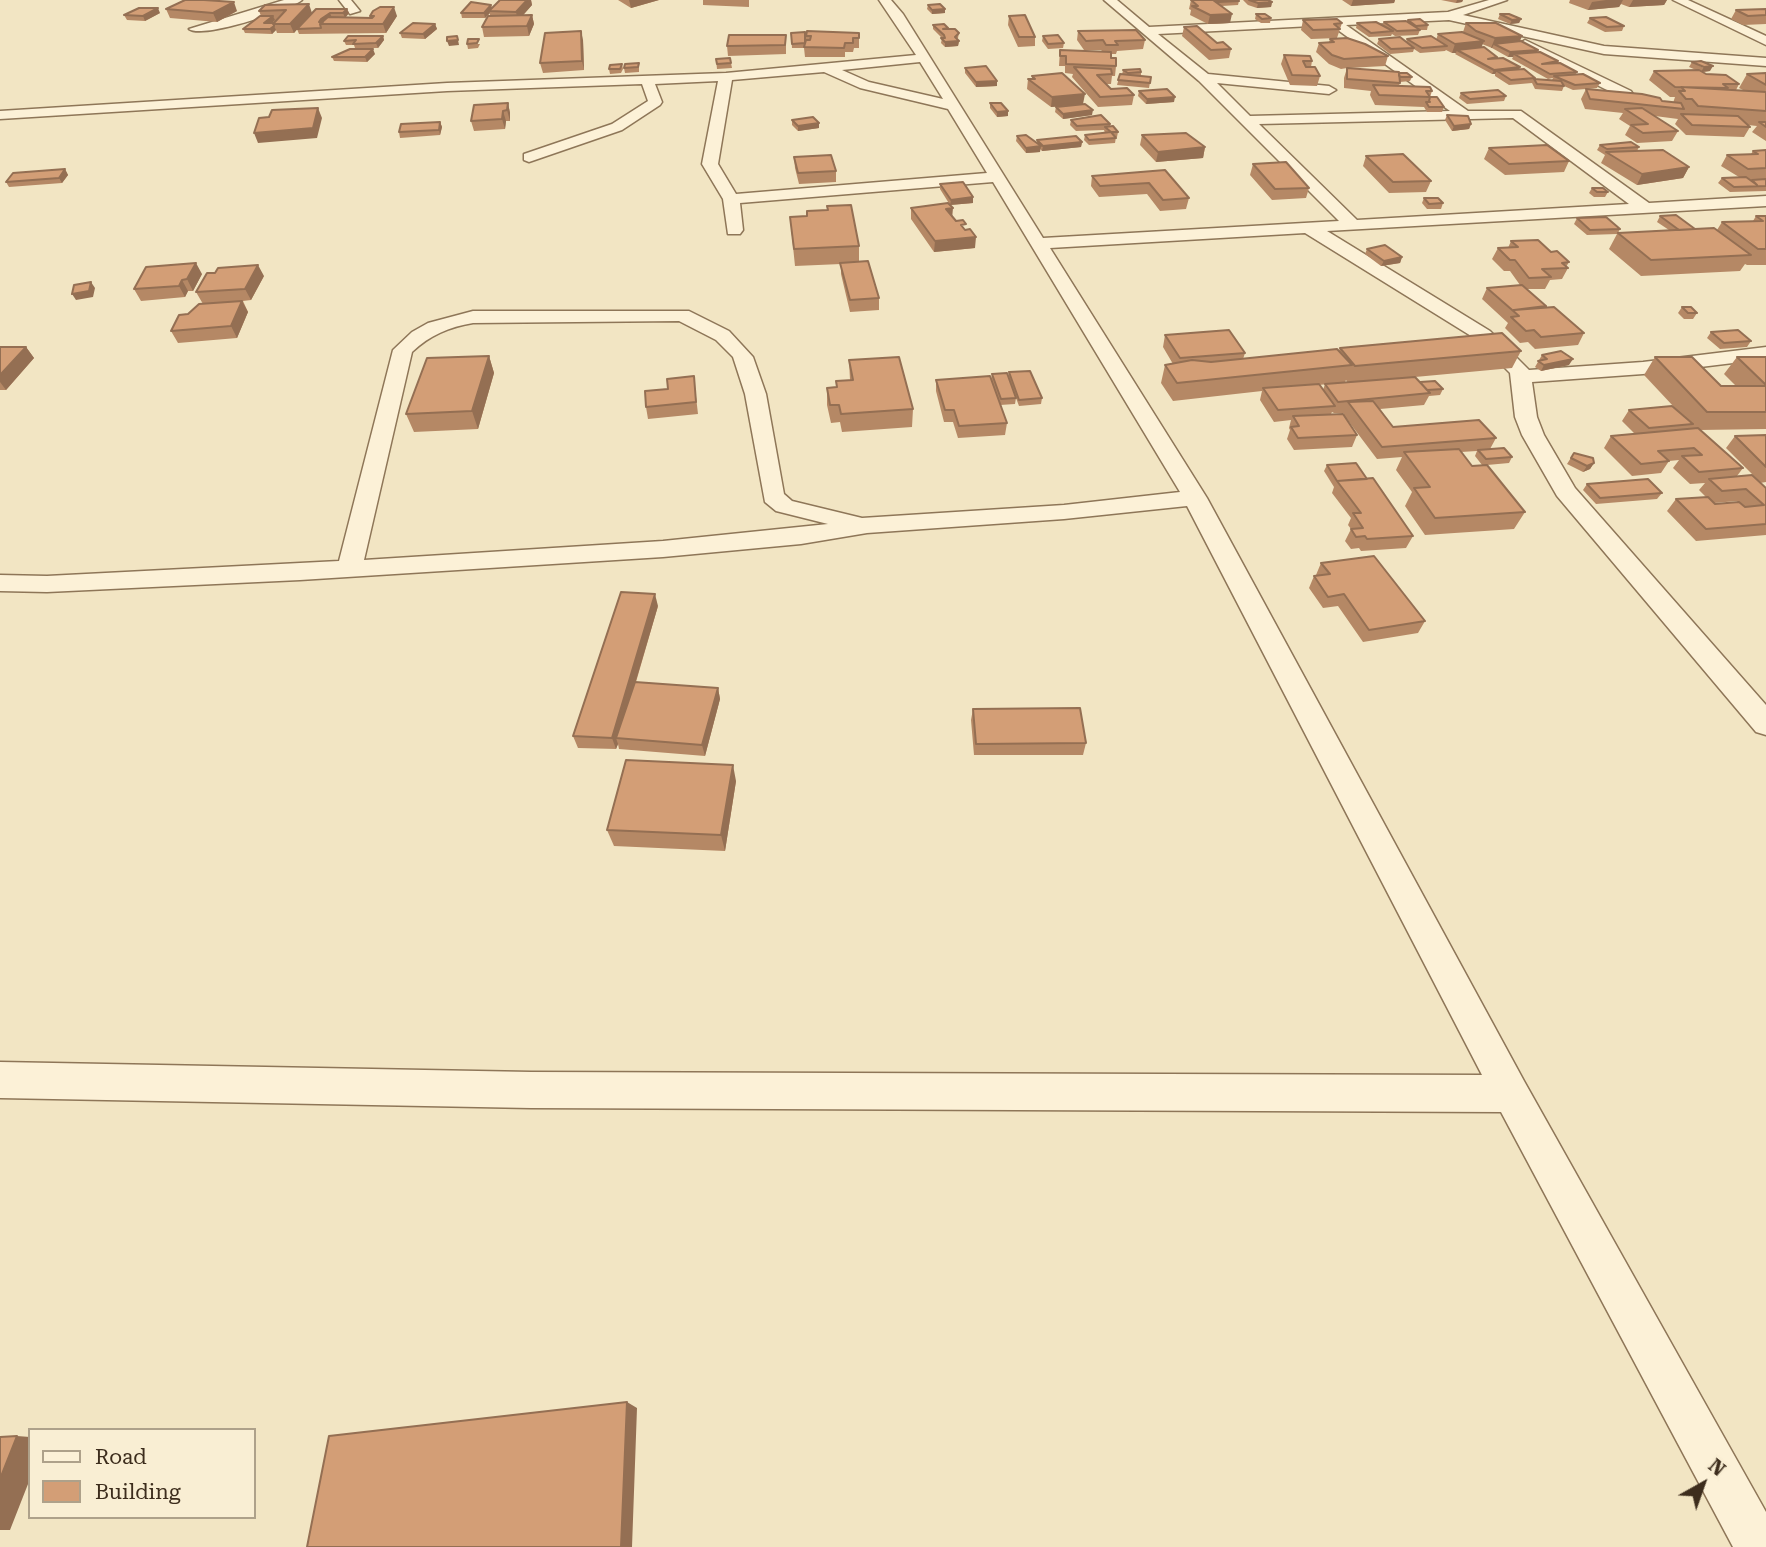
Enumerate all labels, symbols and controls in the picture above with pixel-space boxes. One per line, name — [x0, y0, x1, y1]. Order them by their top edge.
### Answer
legend — [28, 1428, 256, 1519]
text: Road — [95, 1445, 147, 1469]
north arrow — [1668, 1449, 1738, 1519]
text: N — [1704, 1454, 1730, 1481]
text: Building — [95, 1480, 181, 1504]

